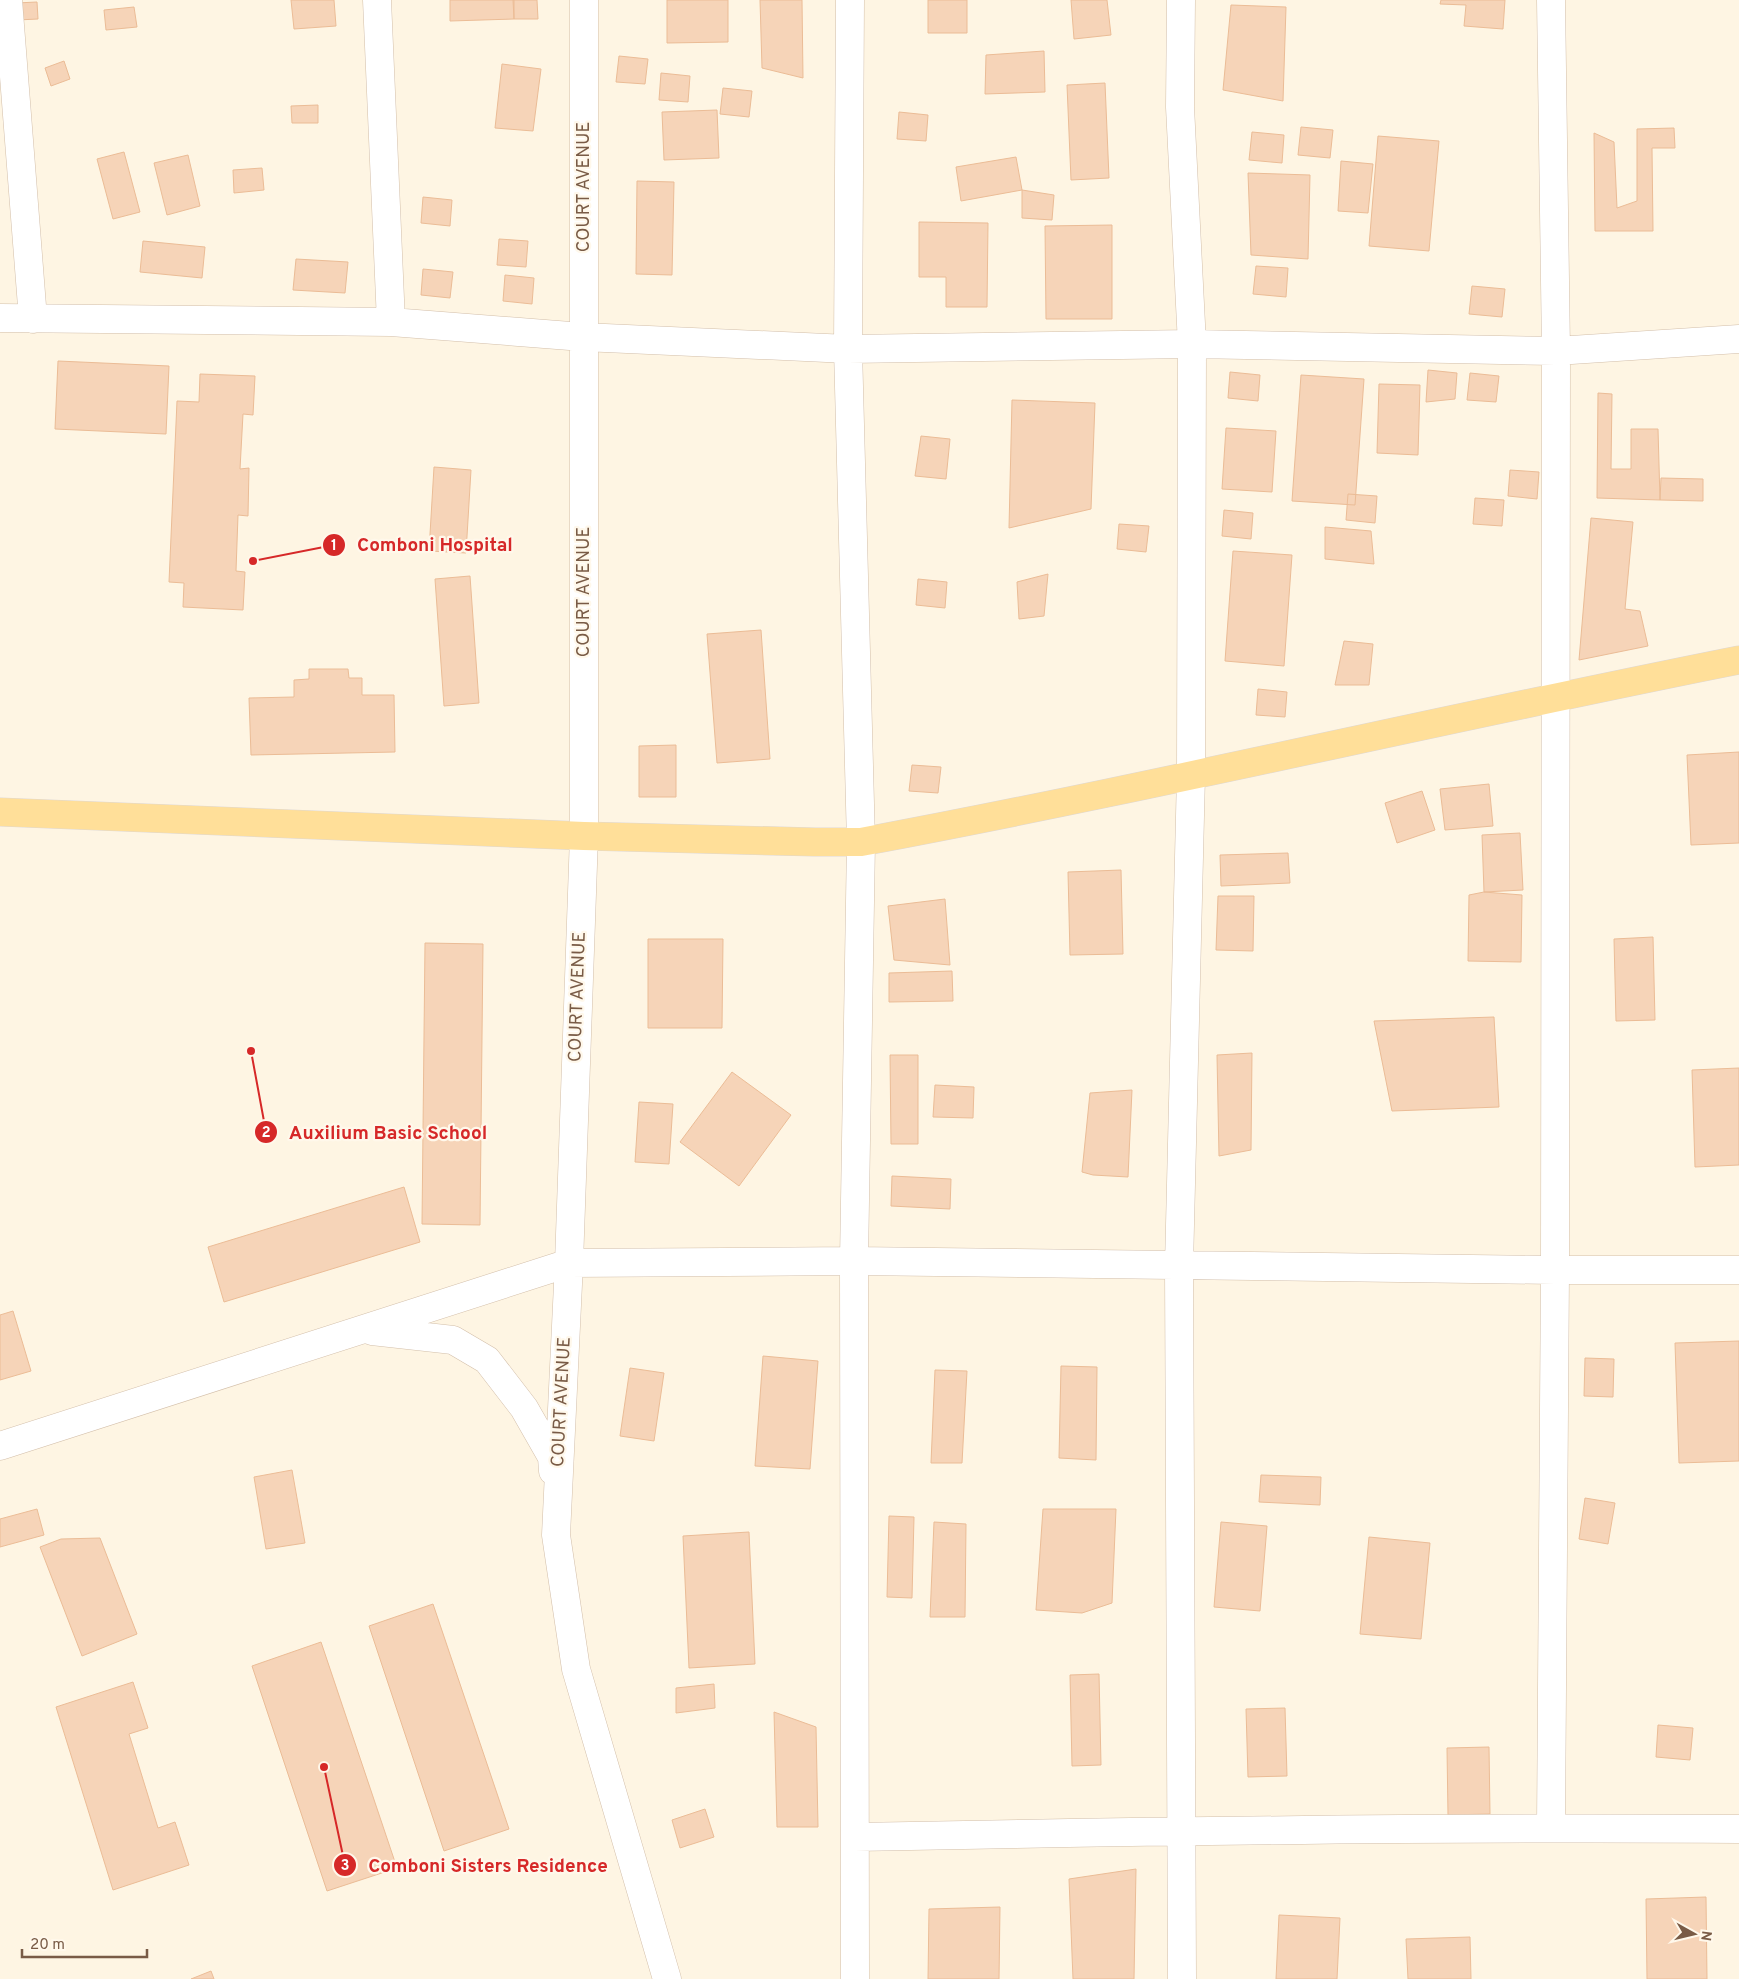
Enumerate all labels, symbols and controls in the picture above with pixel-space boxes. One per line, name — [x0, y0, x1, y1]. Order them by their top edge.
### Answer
street label: COURT AVENUE — [573, 122, 596, 252]
street label: COURT AVENUE — [573, 527, 596, 657]
callout: Comboni Hospital — [322, 528, 523, 562]
text: Comboni Hospital — [357, 534, 513, 558]
text: 1 — [331, 537, 337, 556]
street label: COURT AVENUE — [564, 931, 592, 1063]
callout: Auxilium Basic School — [253, 1115, 497, 1149]
text: Auxilium Basic School — [289, 1122, 487, 1146]
text: 2 — [261, 1124, 271, 1143]
street label: COURT AVENUE — [547, 1336, 577, 1468]
callout: Comboni Sisters Residence — [333, 1848, 617, 1882]
text: Comboni Sisters Residence — [368, 1855, 608, 1879]
text: 3 — [341, 1857, 350, 1876]
north arrow — [1669, 1909, 1719, 1959]
scale bar — [22, 1926, 148, 1958]
text: N — [1696, 1929, 1715, 1942]
text: 20 m — [30, 1936, 65, 1955]

